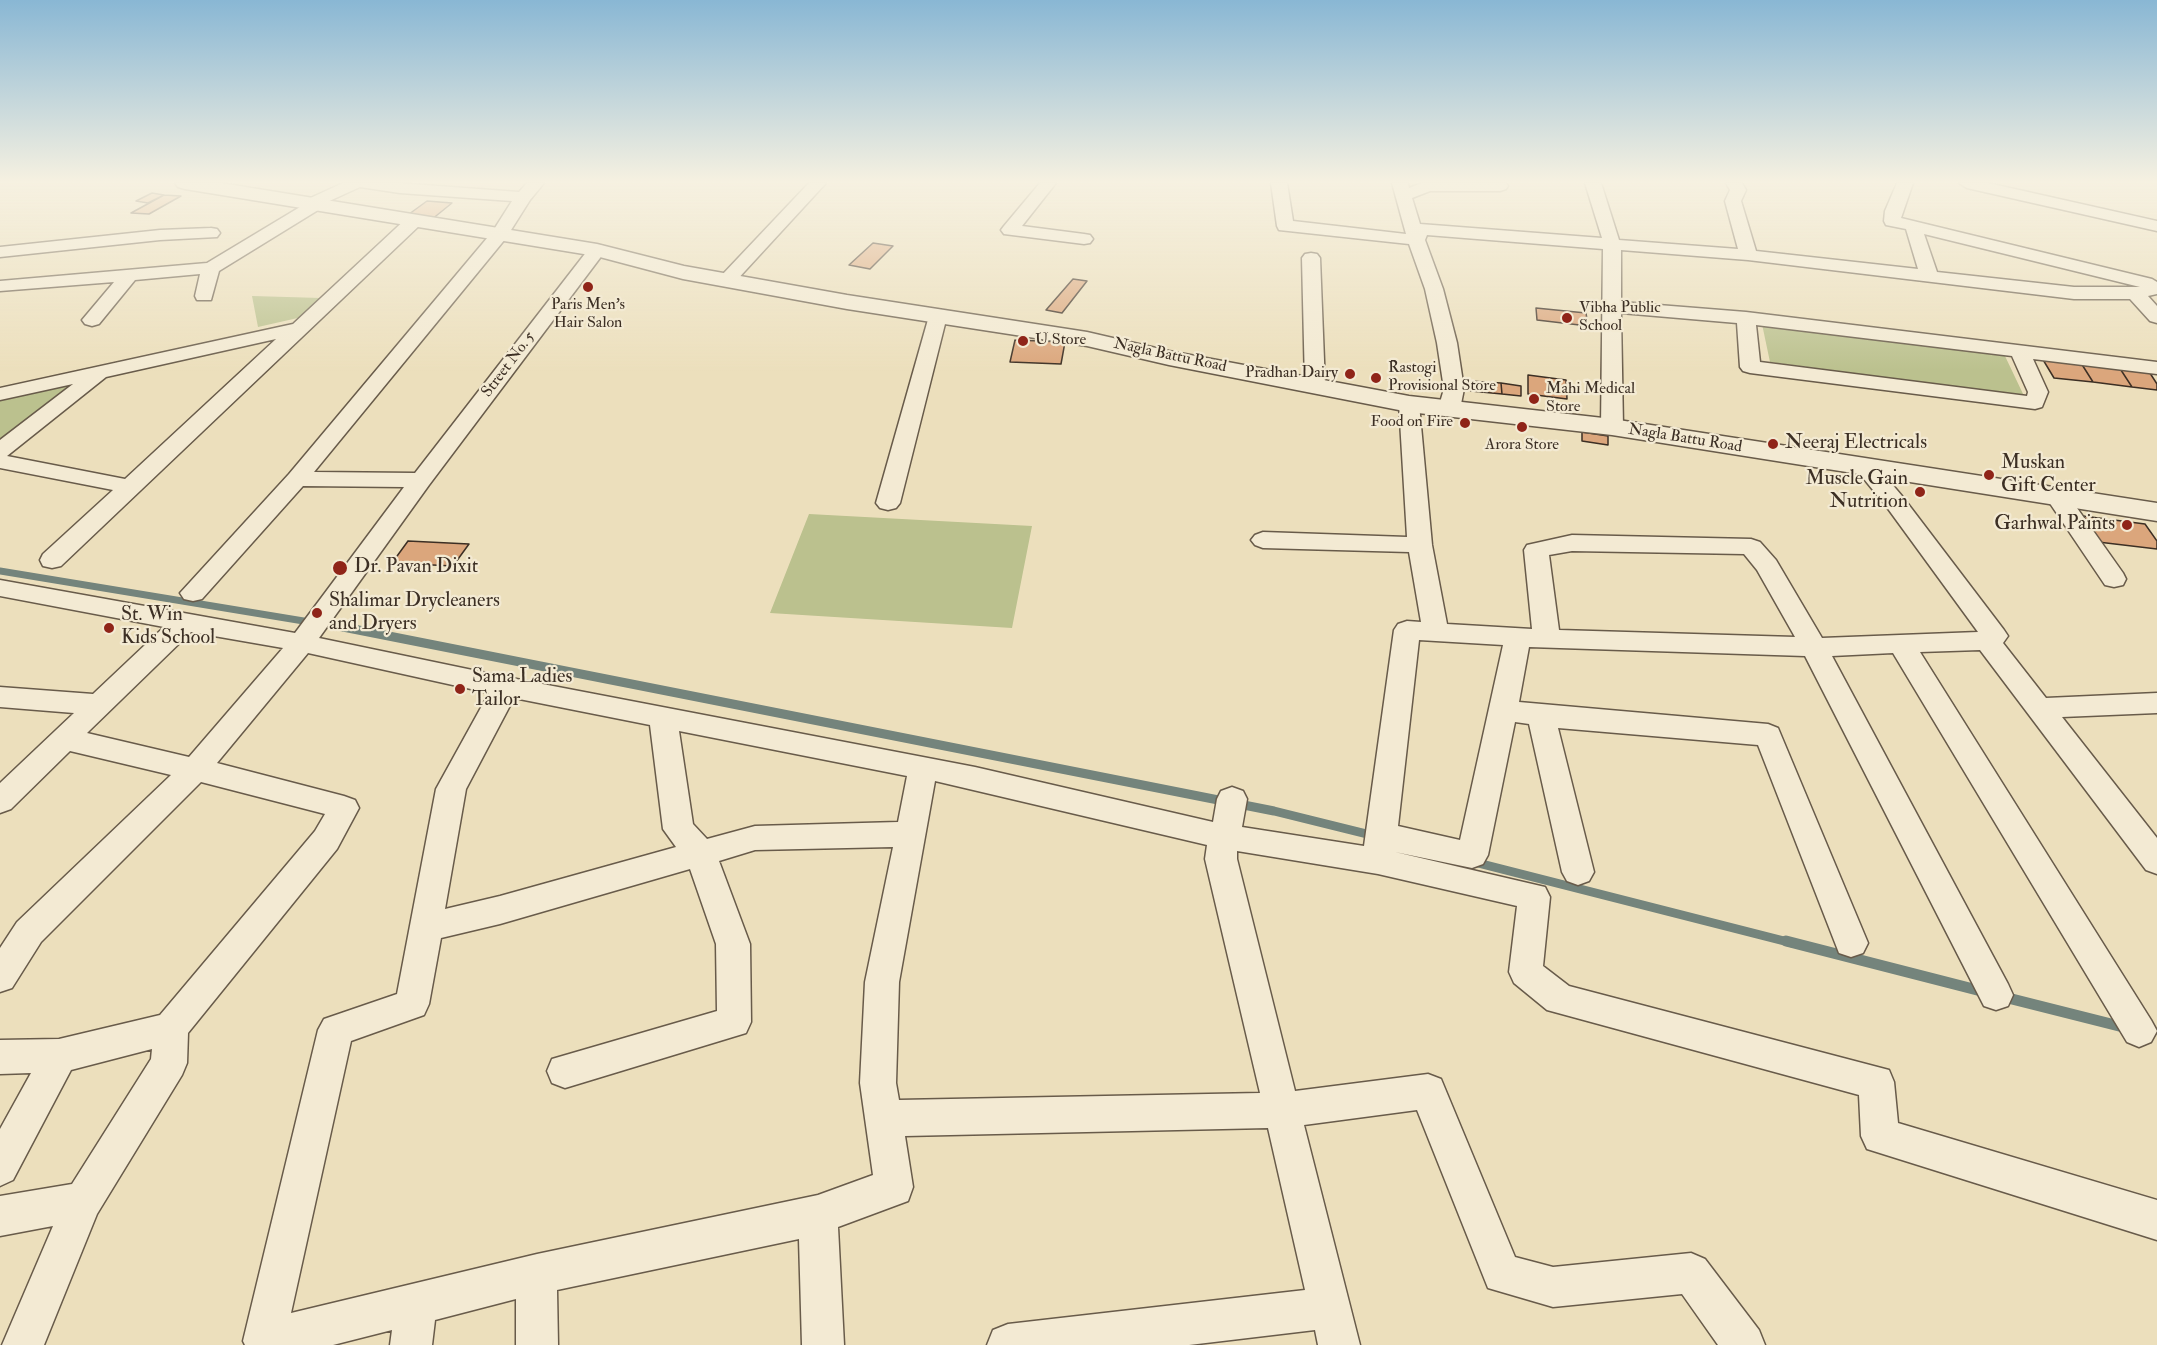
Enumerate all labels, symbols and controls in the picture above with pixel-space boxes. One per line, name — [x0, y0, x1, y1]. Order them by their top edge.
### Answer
marker: Paris Men's Hair Salon — [581, 280, 595, 294]
place label: Paris Men's Hair Salon — [551, 296, 625, 334]
place label: Vibha Public School — [1579, 299, 1661, 337]
marker: Vibha Public School — [1560, 311, 1574, 325]
street label: Street No. 5 — [478, 328, 540, 402]
place label: U Store — [1035, 331, 1086, 351]
marker: U Store — [1016, 334, 1030, 348]
street label: Nagla Battu Road — [1112, 335, 1228, 377]
place label: Rastogi Provisional Store — [1388, 359, 1496, 397]
place label: Pradhan Dairy — [1245, 364, 1338, 384]
marker: Pradhan Dairy — [1343, 367, 1357, 381]
marker: Rastogi Provisional Store — [1369, 371, 1383, 385]
place label: Mahi Medical Store — [1546, 380, 1635, 418]
marker: Mahi Medical Store — [1527, 392, 1541, 406]
place label: Food on Fire — [1371, 413, 1453, 433]
marker: Food on Fire — [1458, 416, 1472, 430]
marker: Arora Store — [1515, 420, 1529, 434]
street label: Nagla Battu Road — [1627, 421, 1743, 457]
place label: Neeraj Electricals — [1785, 432, 1927, 456]
place label: Arora Store — [1485, 436, 1559, 456]
marker: Neeraj Electricals — [1766, 437, 1780, 451]
place label: Muskan Gift Center — [2001, 452, 2096, 499]
place label: Muscle Gain Nutrition — [1805, 468, 1908, 515]
marker: Muskan Gift Center — [1982, 468, 1996, 482]
marker: Muscle Gain Nutrition — [1913, 485, 1927, 499]
place label: Garhwal Paints — [1994, 513, 2115, 537]
marker: Garhwal Paints — [2120, 518, 2134, 532]
place label: Dr. Pavan Dixit — [354, 556, 478, 580]
marker: Dr. Pavan Dixit — [331, 559, 349, 577]
place label: Shalimar Drycleaners and Dryers — [329, 590, 500, 637]
place label: St. Win Kids School — [121, 604, 215, 651]
marker: Shalimar Drycleaners and Dryers — [310, 606, 324, 620]
marker: St. Win Kids School — [102, 621, 116, 635]
place label: Sama Ladies Tailor — [472, 666, 572, 713]
marker: Sama Ladies Tailor — [453, 682, 467, 696]

